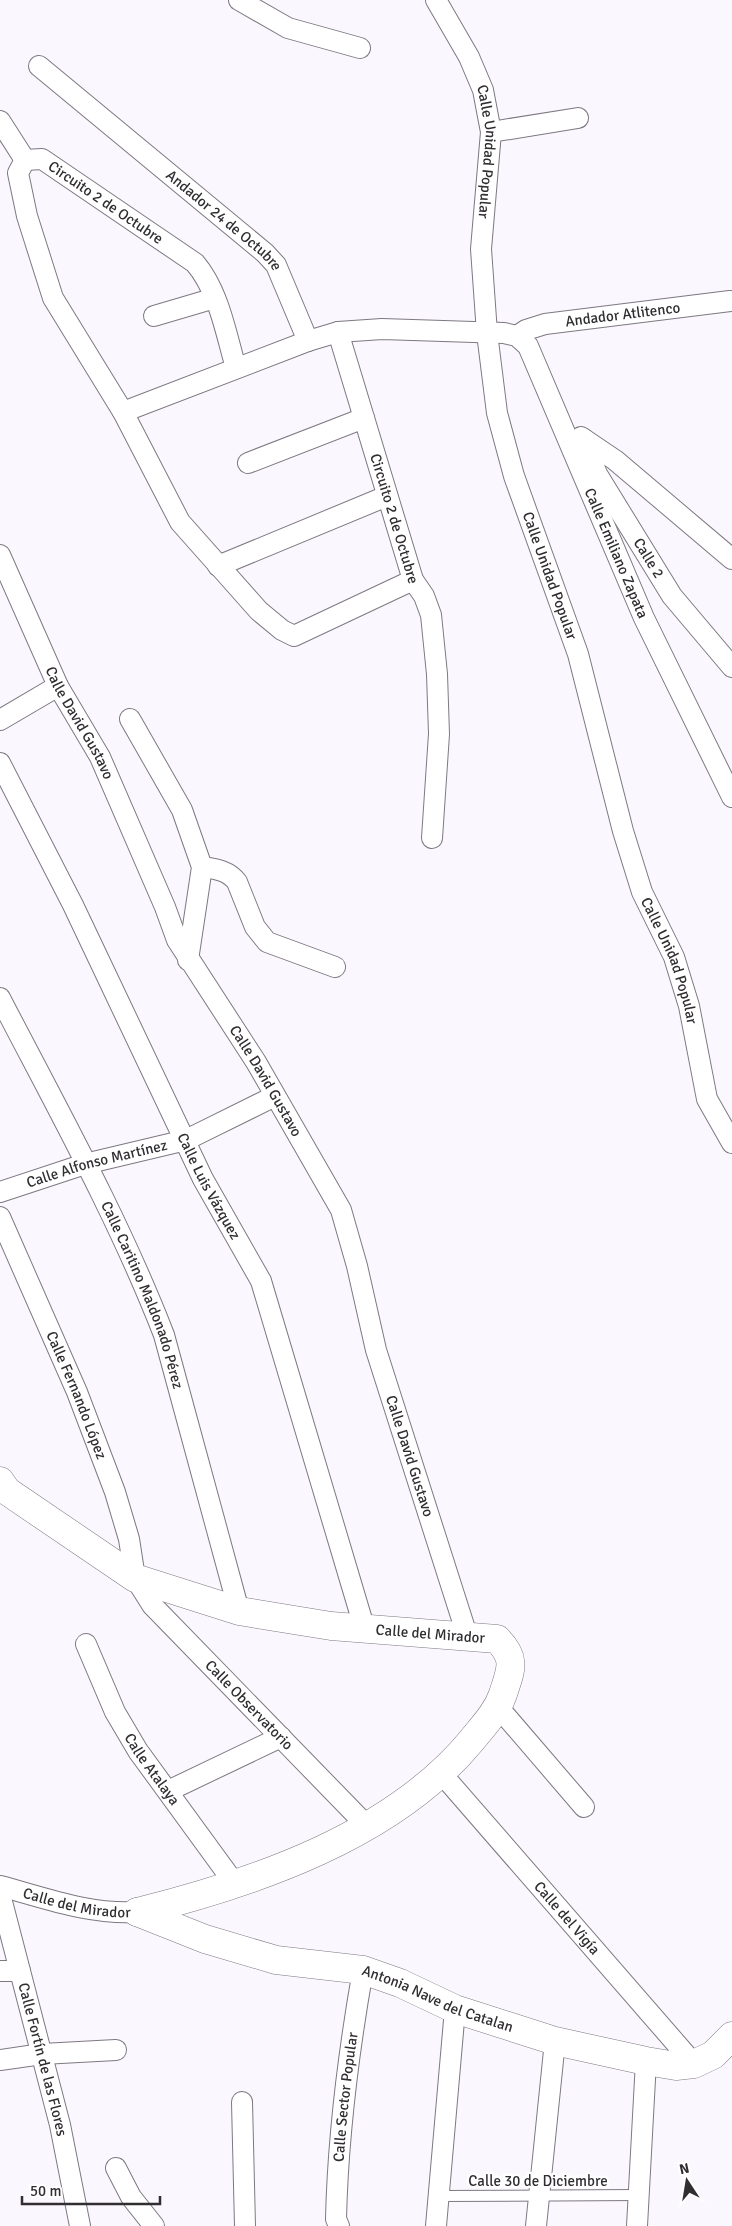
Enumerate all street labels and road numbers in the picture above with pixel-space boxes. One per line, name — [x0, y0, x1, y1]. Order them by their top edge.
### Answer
street label: Calle Unidad Popular — [473, 82, 500, 220]
street label: Circuito 2 de Octubre — [45, 157, 167, 248]
street label: Andador 24 de Octubre — [162, 166, 286, 273]
street label: Andador Atlitenco — [564, 298, 681, 330]
street label: Circuito 2 de Octubre — [366, 451, 423, 586]
street label: Calle Emiliano Zapata — [581, 485, 652, 621]
street label: Calle Unidad Popular — [519, 509, 581, 643]
street label: Calle 2 — [629, 535, 668, 582]
street label: Calle David Gustavo — [41, 664, 118, 782]
street label: Calle Unidad Popular — [637, 894, 701, 1026]
street label: Calle David Gustavo — [226, 1022, 306, 1140]
street label: Calle Luis Vázquez — [173, 1130, 245, 1243]
street label: Calle Alfonso Martínez — [24, 1136, 169, 1192]
street label: Calle Caritino Maldonado Pérez — [97, 1198, 187, 1391]
street label: Calle Fernando López — [42, 1328, 111, 1462]
street label: Calle David Gustavo — [382, 1393, 438, 1519]
street label: Calle del Mirador — [375, 1621, 486, 1647]
street label: Calle Observatorio — [201, 1656, 297, 1754]
street label: Calle Atalaya — [120, 1730, 183, 1809]
street label: Calle del Vigía — [530, 1878, 604, 1958]
street label: Calle del Mirador — [21, 1884, 131, 1921]
street label: Antonia Nave del Catalan — [360, 1961, 516, 2036]
street label: Calle Fortín de las Flores — [14, 1981, 71, 2138]
street label: Calle Sector Popular — [330, 2031, 362, 2162]
street label: Calle 30 de Diciembre — [468, 2172, 608, 2190]

